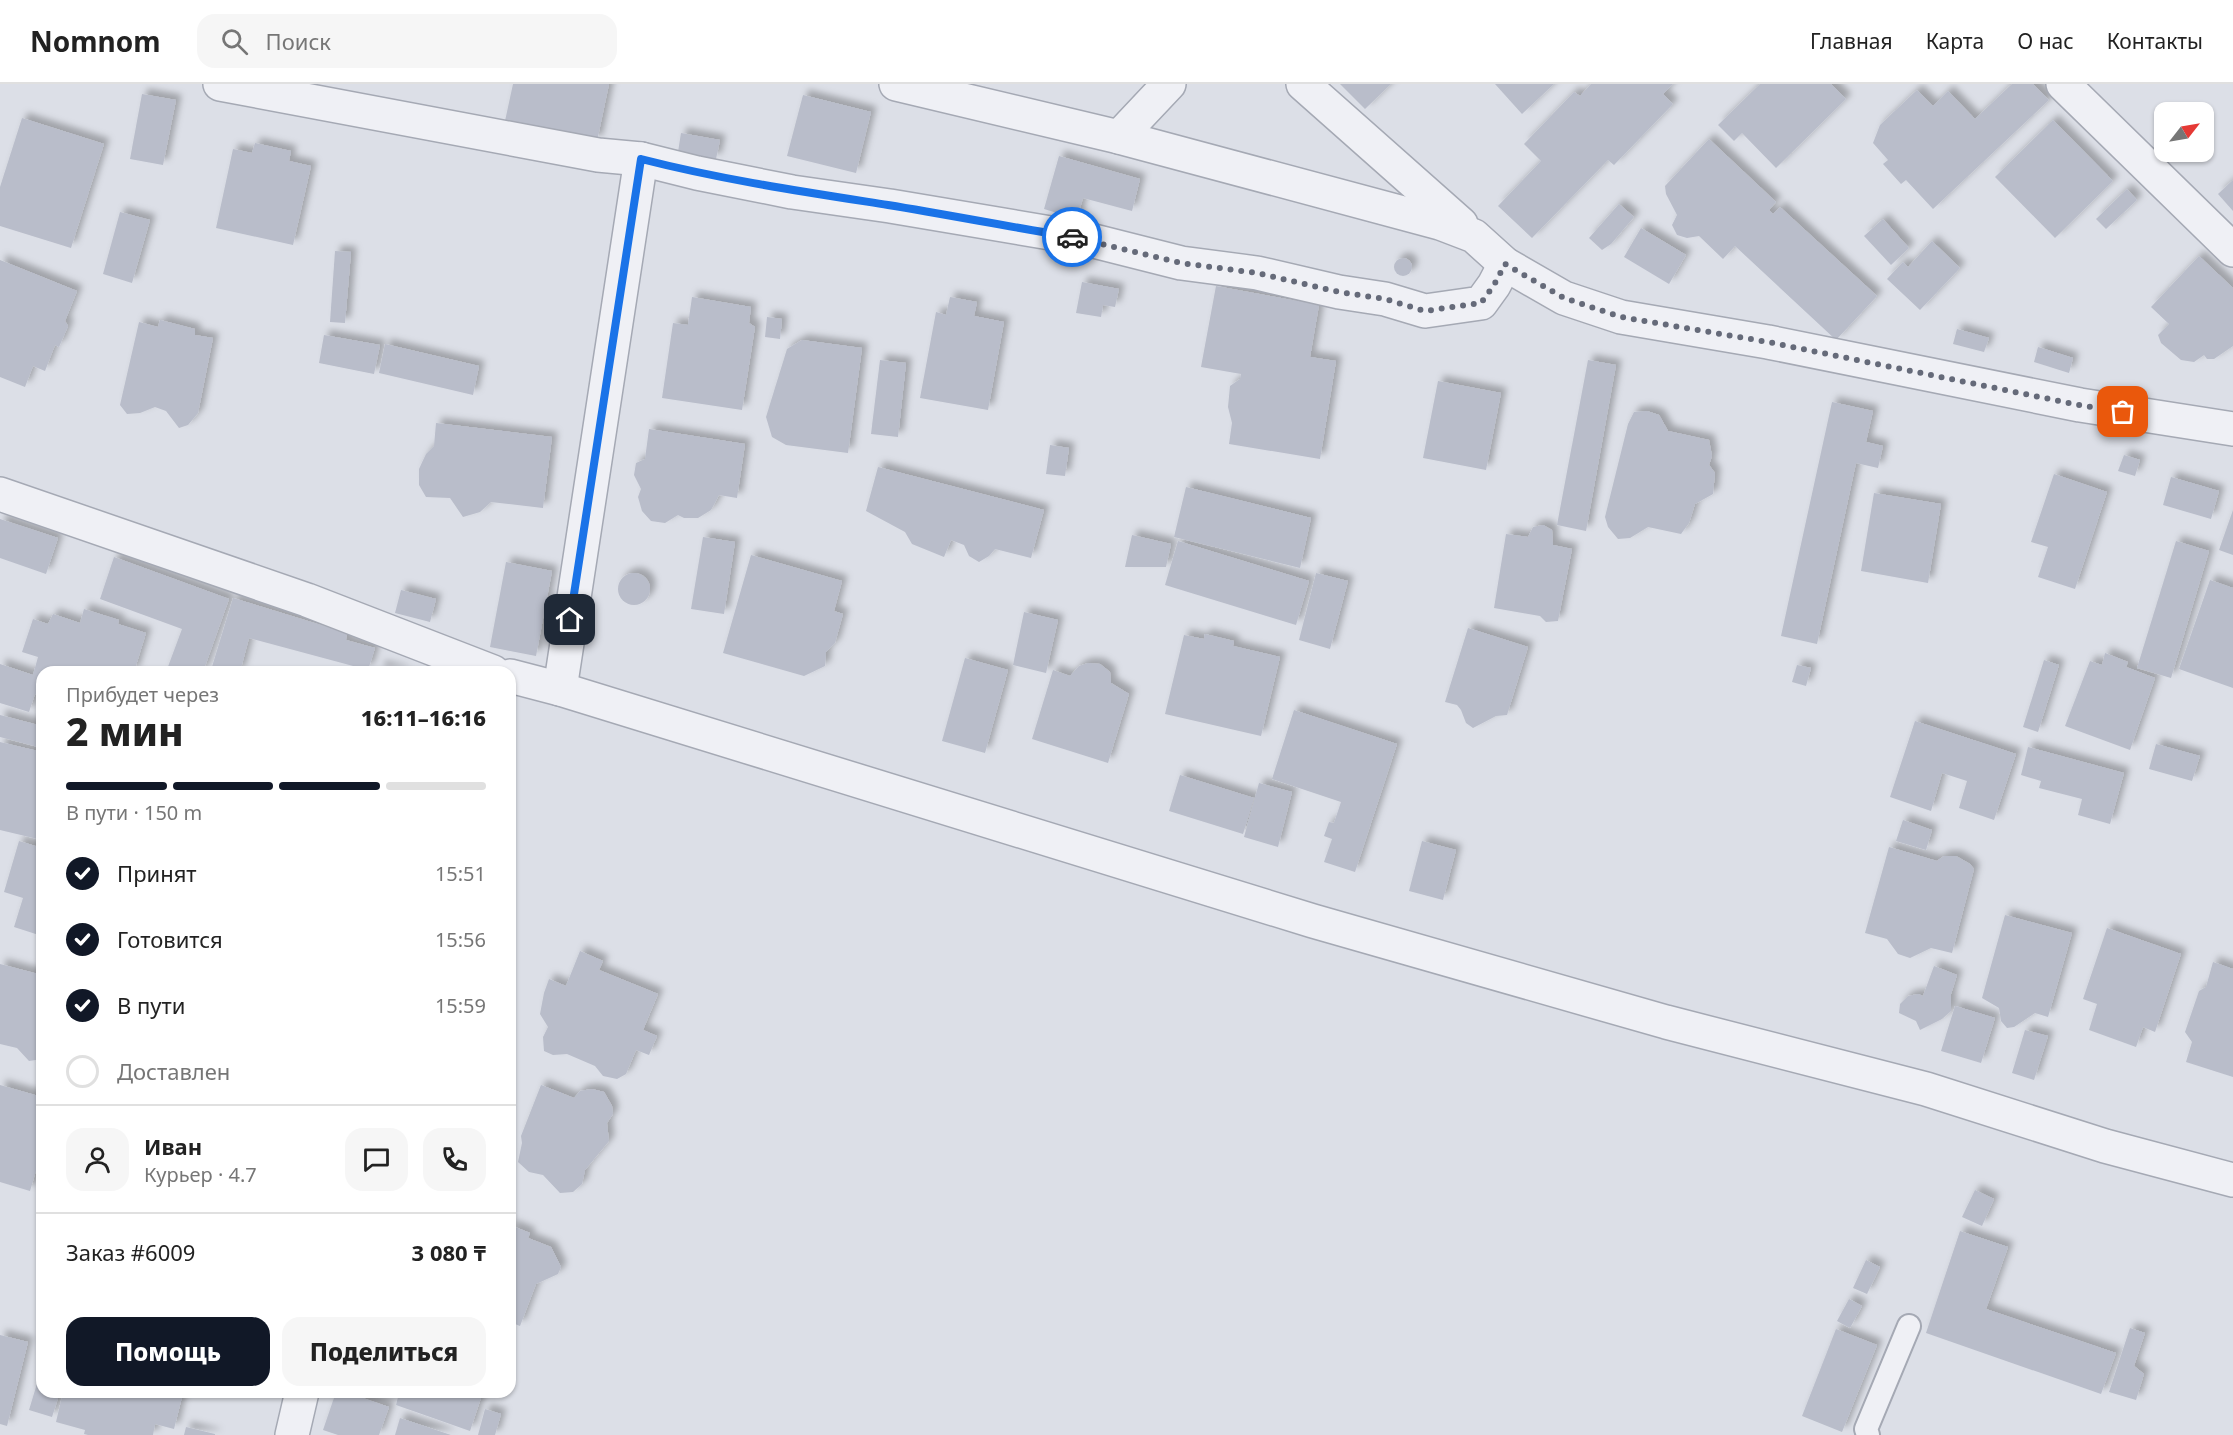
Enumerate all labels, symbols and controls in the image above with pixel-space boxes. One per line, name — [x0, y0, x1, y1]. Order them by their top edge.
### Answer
search box — [197, 14, 617, 68]
text: Nomnom — [30, 22, 161, 60]
icon: search — [218, 25, 251, 58]
text: Поиск — [266, 26, 331, 56]
text: Главная — [1810, 27, 1893, 55]
text: Карта — [1926, 27, 1984, 55]
text: О нас — [2017, 27, 2074, 55]
text: Контакты — [2107, 27, 2203, 55]
north arrow — [2154, 102, 2214, 162]
map controls — [2154, 102, 2214, 162]
courier — [1042, 207, 1102, 267]
icon: car — [1056, 221, 1089, 254]
pin — [2097, 386, 2148, 437]
icon: bag — [2106, 395, 2139, 428]
pin — [544, 594, 595, 645]
icon: home — [553, 603, 586, 636]
text: Прибудет через — [66, 681, 219, 708]
text: 16:11–16:16 — [361, 702, 486, 732]
text: 2 мин — [66, 704, 184, 757]
text: В пути · 150 m — [66, 799, 202, 826]
icon: check — [66, 857, 99, 890]
text: Принят — [117, 858, 197, 888]
text: 15:51 — [435, 860, 486, 887]
icon: check — [66, 923, 99, 956]
text: Готовится — [117, 924, 223, 954]
text: 15:56 — [435, 926, 486, 953]
icon: check — [66, 989, 99, 1022]
text: В пути — [117, 990, 185, 1020]
text: 15:59 — [435, 992, 486, 1019]
text: Доставлен — [117, 1056, 230, 1086]
button: person — [66, 1128, 129, 1191]
button: chat — [345, 1128, 408, 1191]
button: phone — [423, 1128, 486, 1191]
text: Иван — [144, 1131, 202, 1161]
text: Курьер · 4.7 — [144, 1161, 257, 1188]
text: Заказ #6009 — [66, 1237, 195, 1267]
text: 3 080 ₸ — [412, 1237, 486, 1267]
button: Помощь — [66, 1317, 270, 1386]
button: Поделиться — [282, 1317, 486, 1386]

